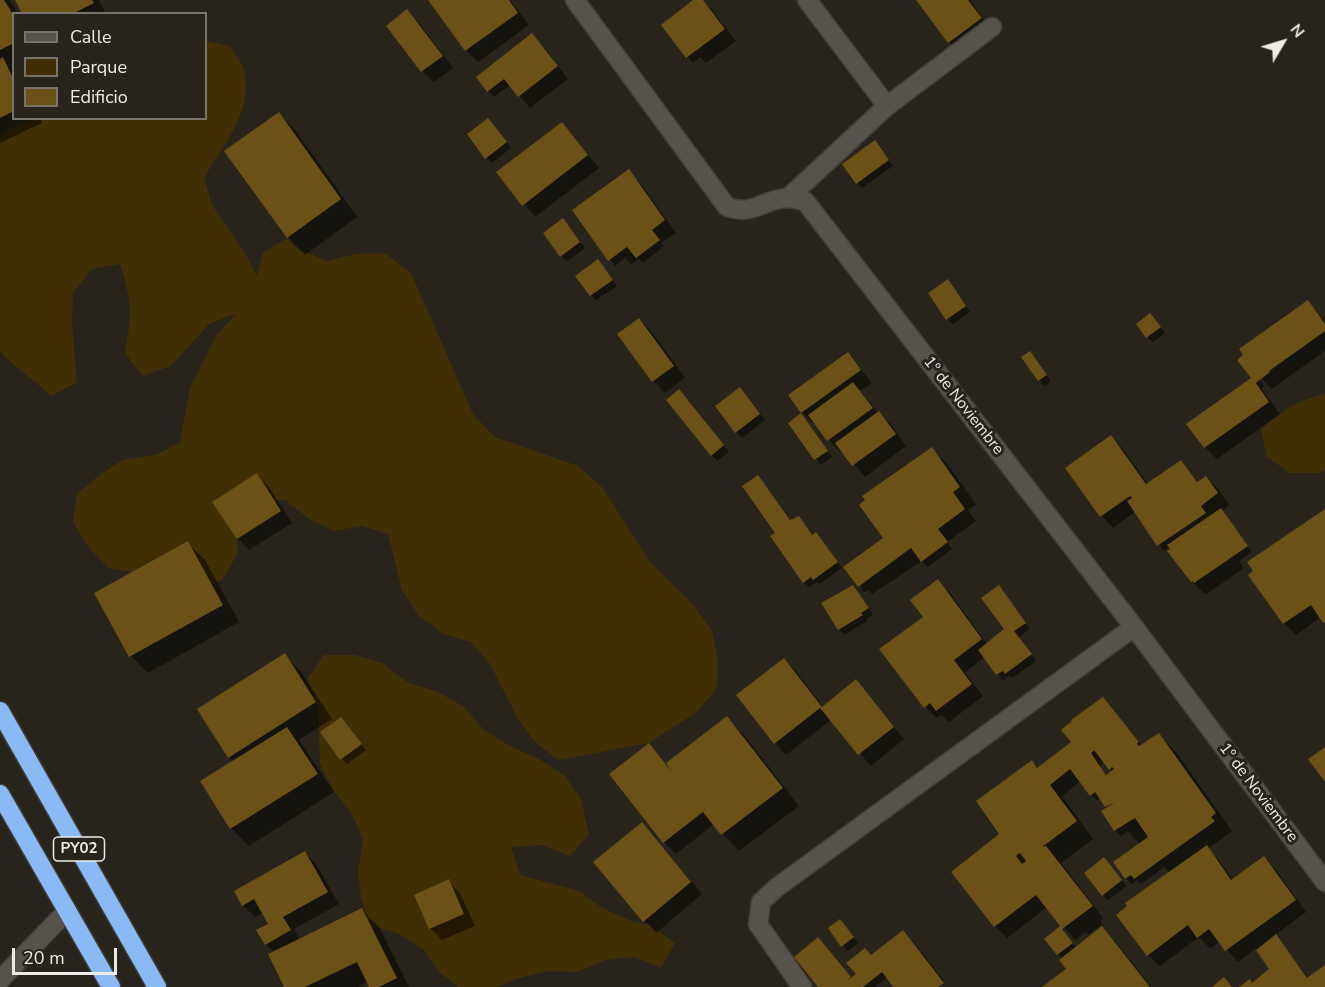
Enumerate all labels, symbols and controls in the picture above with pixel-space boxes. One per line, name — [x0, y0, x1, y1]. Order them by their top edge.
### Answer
legend — [12, 12, 207, 120]
north arrow — [1253, 12, 1313, 72]
text: N — [1285, 19, 1310, 42]
text: Calle — [70, 25, 112, 49]
text: Parque — [70, 55, 127, 79]
text: Edificio — [70, 85, 128, 109]
street label: 1º de Noviembre — [919, 353, 1007, 459]
street label: 1º de Noviembre — [1214, 740, 1302, 846]
road number: PY02 — [54, 837, 104, 861]
scale bar — [15, 936, 120, 974]
text: 20 m — [23, 946, 65, 970]

